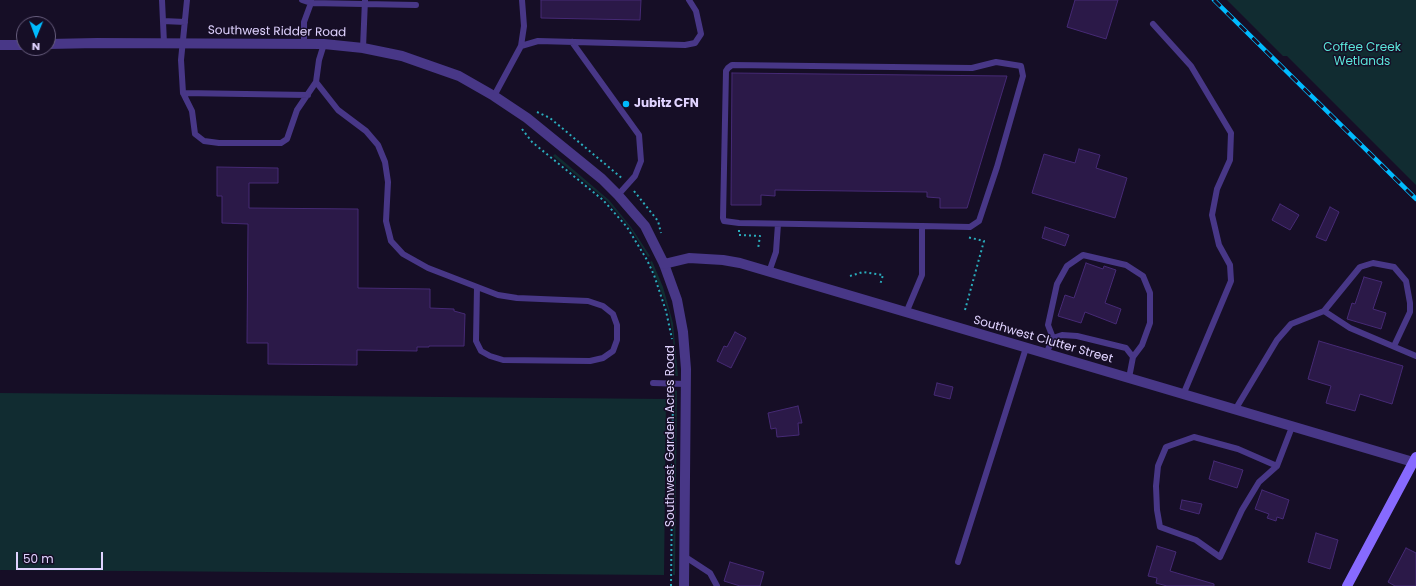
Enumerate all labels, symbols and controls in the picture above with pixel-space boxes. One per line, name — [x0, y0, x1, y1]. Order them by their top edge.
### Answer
north arrow — [16, 16, 56, 56]
street label: Southwest Ridder Road — [208, 24, 346, 40]
text: N — [32, 39, 40, 55]
park label: Coffee Creek Wetlands — [1323, 41, 1401, 69]
place label: Jubitz CFN — [634, 97, 699, 111]
marker: Jubitz CFN — [621, 99, 631, 109]
street label: Southwest Clutter Street — [972, 313, 1114, 367]
street label: Southwest Garden Acres Road — [664, 345, 678, 527]
scale bar — [18, 544, 105, 570]
text: 50 m — [23, 550, 54, 567]

